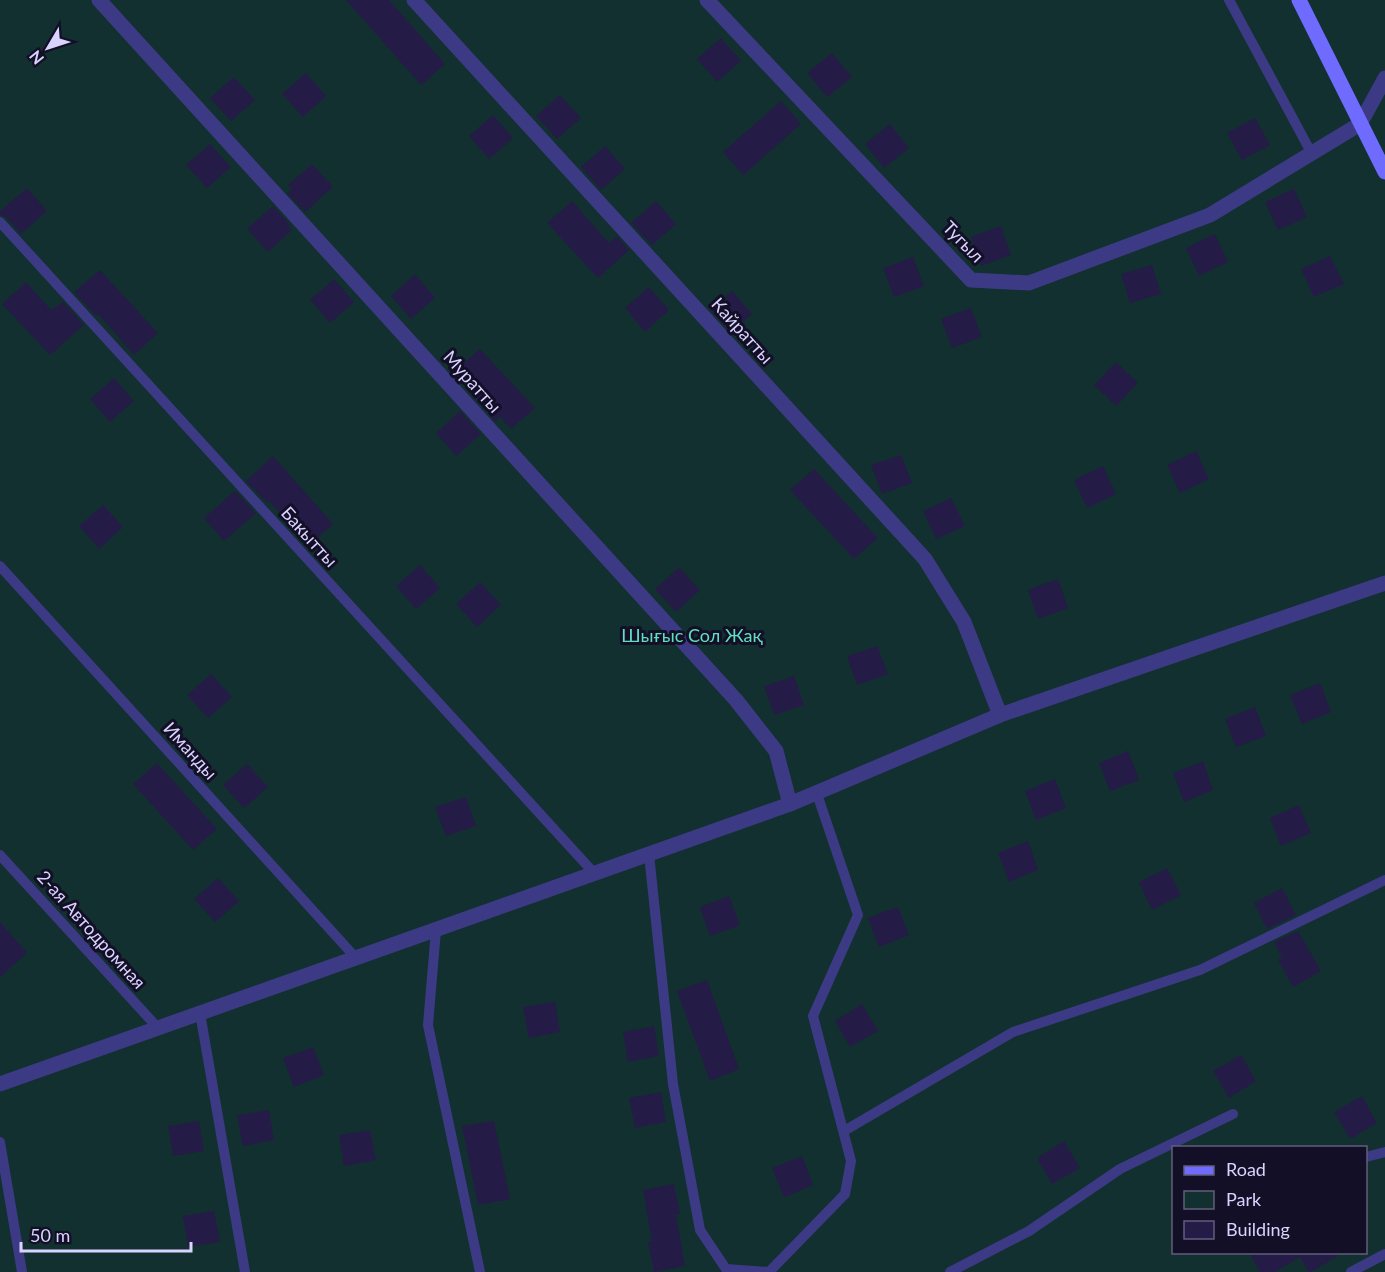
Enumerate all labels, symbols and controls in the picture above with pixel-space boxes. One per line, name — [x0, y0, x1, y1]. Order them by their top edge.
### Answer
north arrow — [18, 18, 78, 78]
text: N — [25, 47, 47, 69]
street label: Тугыл — [939, 216, 989, 267]
street label: Кайратты — [707, 293, 778, 368]
street label: Муратты — [439, 346, 506, 417]
street label: Бакытты — [277, 502, 343, 571]
park label: Шығыс Сол Жақ — [621, 624, 763, 646]
street label: Иманды — [159, 717, 222, 784]
street label: 2-ая Автодромная — [33, 866, 150, 993]
legend — [1172, 1146, 1367, 1254]
text: Road — [1226, 1158, 1266, 1180]
text: Park — [1226, 1188, 1262, 1210]
scale bar — [21, 1215, 190, 1253]
text: Building — [1226, 1218, 1290, 1240]
text: 50 m — [30, 1224, 70, 1246]

